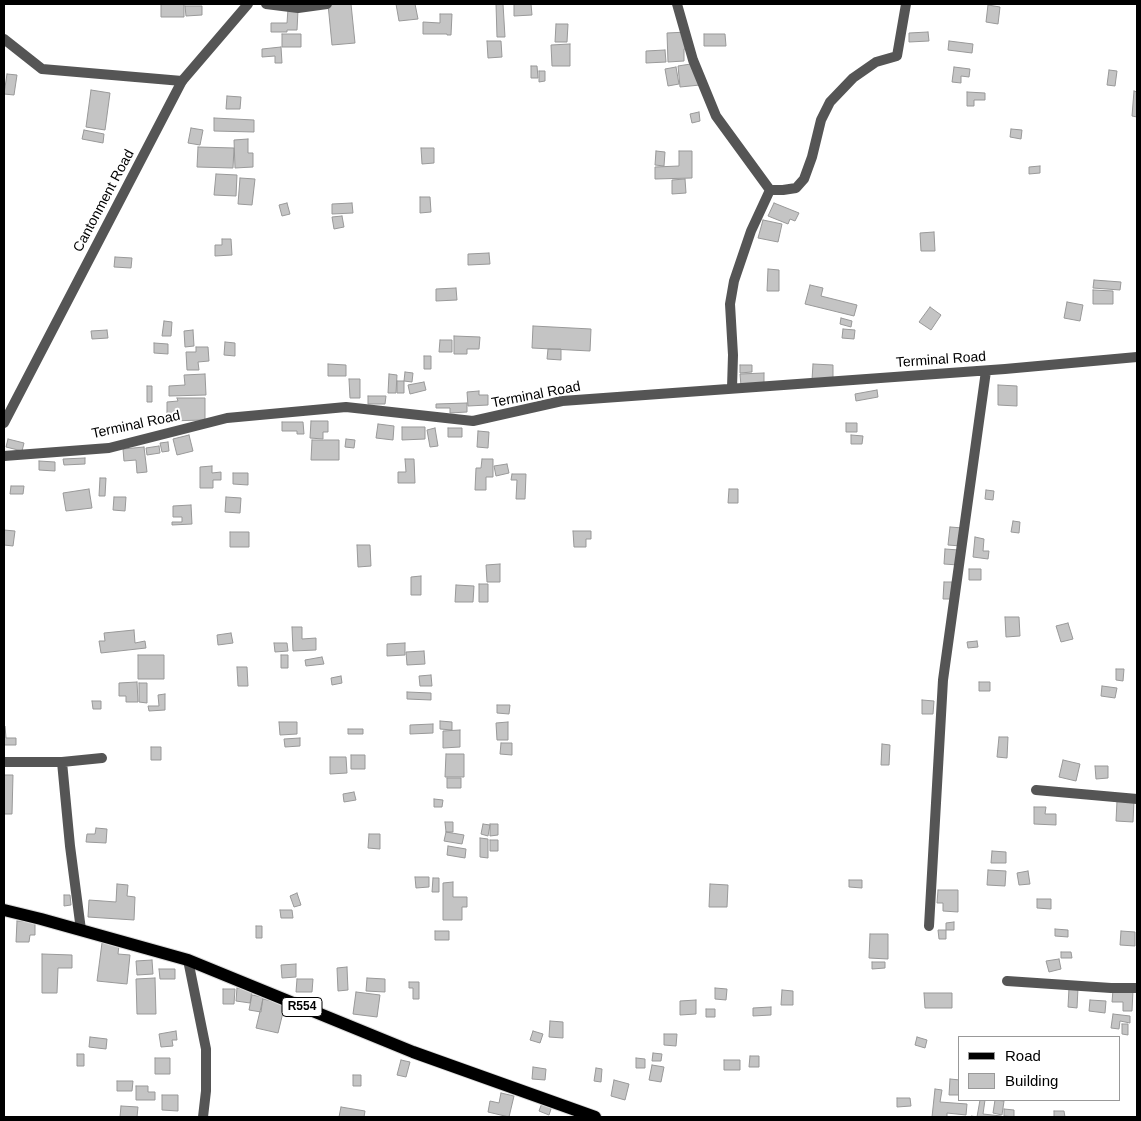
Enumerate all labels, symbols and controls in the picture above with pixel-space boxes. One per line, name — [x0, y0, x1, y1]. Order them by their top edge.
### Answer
street label: Cantonment Road — [70, 147, 138, 255]
street label: Terminal Road — [895, 348, 987, 372]
street label: Terminal Road — [490, 378, 582, 412]
street label: Terminal Road — [90, 407, 182, 443]
road number: R554 — [282, 998, 322, 1016]
legend — [958, 1036, 1121, 1101]
text: Road — [1005, 1047, 1041, 1064]
text: Building — [1005, 1072, 1058, 1089]

